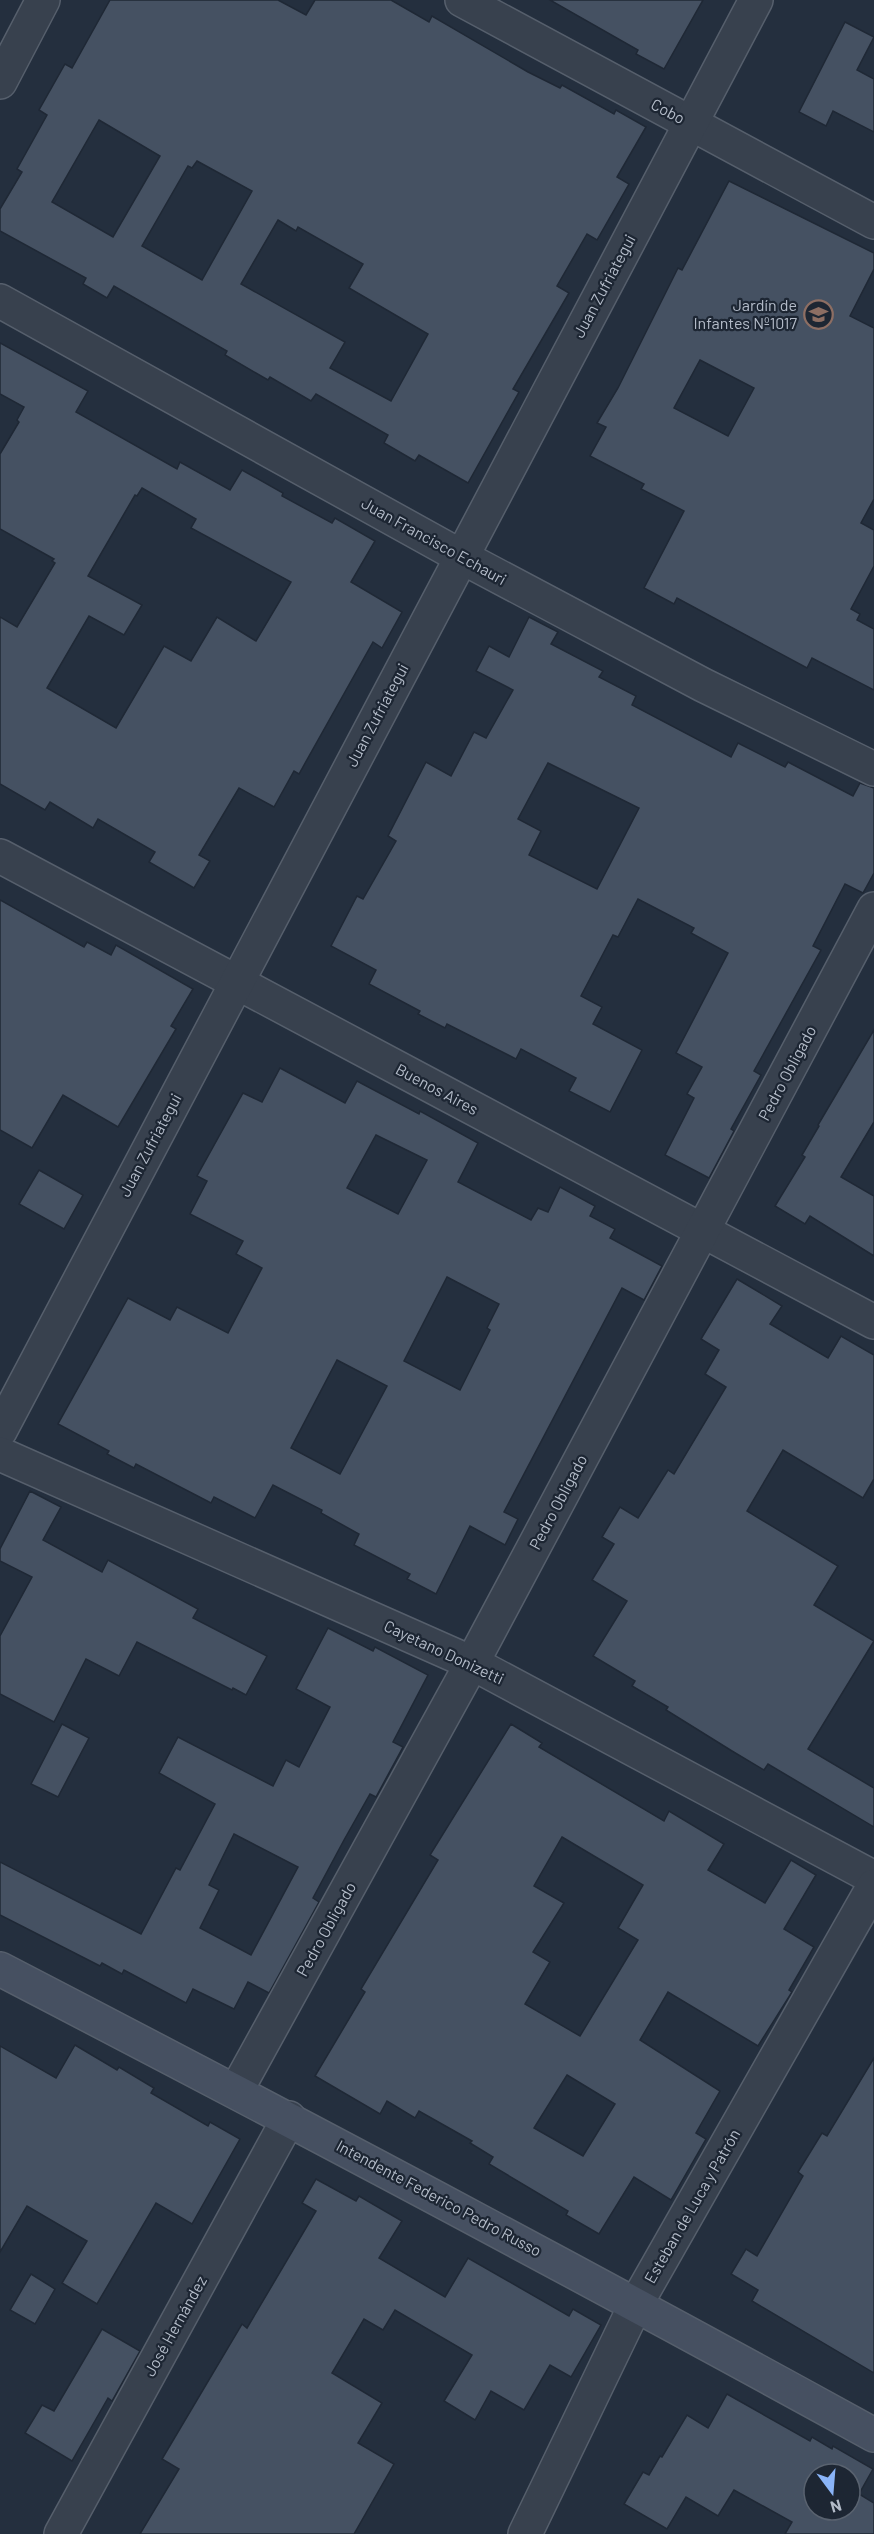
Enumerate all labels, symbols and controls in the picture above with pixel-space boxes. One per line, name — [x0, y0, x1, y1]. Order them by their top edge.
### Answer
street label: Cobo — [648, 94, 688, 127]
street label: Juan Zufriategui — [568, 231, 639, 341]
place label: Jardín de Infantes Nº1017 — [693, 295, 797, 332]
school or university icon: Jardín de Infantes Nº1017 — [802, 298, 834, 330]
street label: Juan Francisco Echauri — [358, 493, 510, 588]
street label: Juan Zufriategui — [341, 660, 412, 770]
street label: Pedro Obligado — [754, 1022, 820, 1123]
street label: Buenos Aires — [393, 1059, 482, 1118]
street label: Juan Zufriategui — [114, 1090, 185, 1200]
street label: Pedro Obligado — [525, 1451, 591, 1552]
street label: Cayetano Donizetti — [381, 1615, 507, 1688]
street label: Pedro Obligado — [292, 1878, 359, 1979]
street label: Esteban de Luca y Patrón — [640, 2125, 744, 2286]
street label: Intendente Federico Pedro Russo — [334, 2135, 545, 2260]
street label: José Hernández — [139, 2272, 210, 2379]
north arrow — [802, 2462, 862, 2522]
text: N — [829, 2496, 844, 2517]

